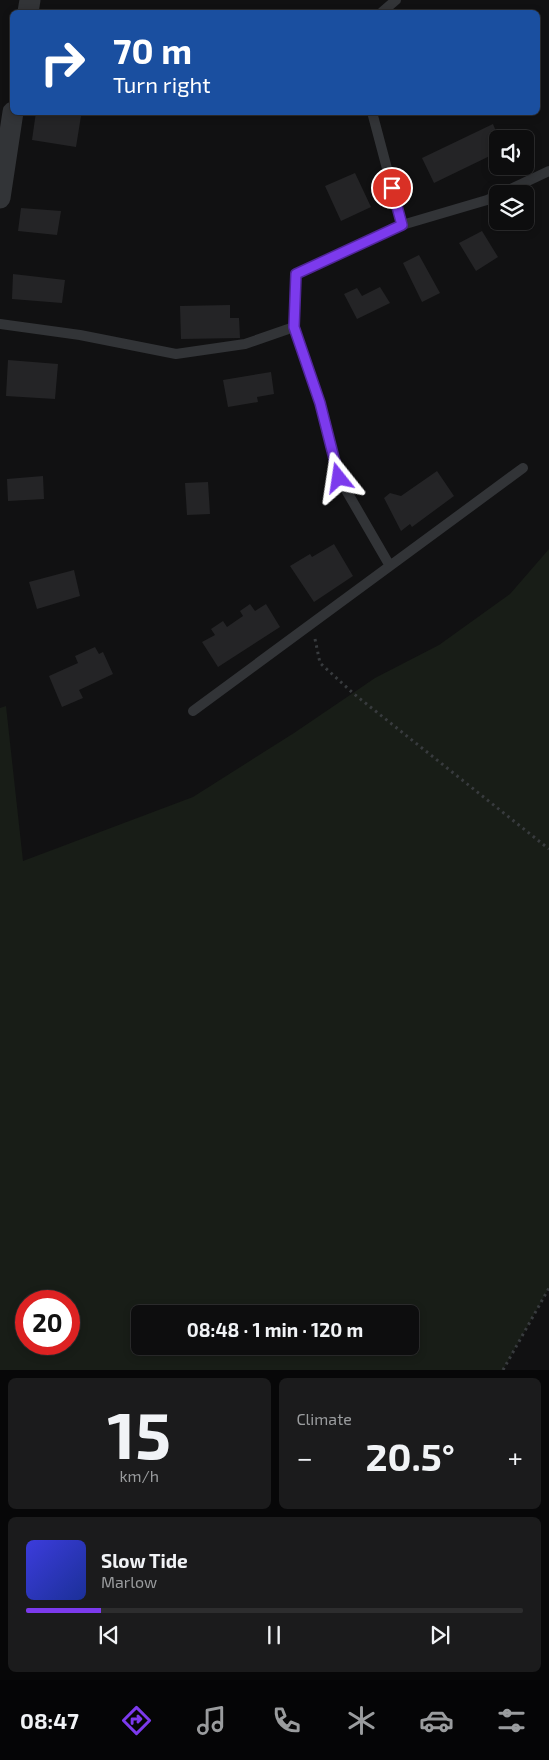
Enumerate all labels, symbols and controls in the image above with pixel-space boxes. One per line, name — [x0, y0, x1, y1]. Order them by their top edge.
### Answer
text: 70 m — [113, 29, 192, 71]
icon: right — [30, 30, 95, 95]
text: Turn right — [113, 71, 211, 97]
map controls — [489, 130, 534, 230]
button: sound — [489, 130, 534, 175]
pin — [371, 167, 413, 209]
icon: arrive — [378, 174, 406, 202]
button: layers — [489, 185, 534, 230]
position arrow — [312, 451, 364, 503]
speed limit sign: 20 — [15, 1290, 80, 1355]
text: 08:48 · 1 min · 120 m — [187, 1318, 363, 1341]
text: 15 — [107, 1394, 171, 1472]
text: Climate — [297, 1409, 352, 1428]
text: 20.5° — [366, 1433, 455, 1479]
text: − — [297, 1440, 313, 1474]
text: + — [508, 1440, 523, 1474]
text: km/h — [119, 1466, 159, 1485]
text: Slow Tide — [101, 1549, 188, 1572]
text: Marlow — [101, 1572, 157, 1591]
icon: previous — [95, 1621, 123, 1649]
icon: pause — [260, 1621, 288, 1649]
icon: next — [426, 1621, 454, 1649]
icon: directions — [119, 1703, 154, 1738]
icon: music — [194, 1703, 229, 1738]
icon: phone — [269, 1703, 304, 1738]
icon: climate — [344, 1703, 379, 1738]
icon: car — [419, 1703, 454, 1738]
icon: filters — [494, 1703, 529, 1738]
text: 08:47 — [20, 1707, 79, 1733]

